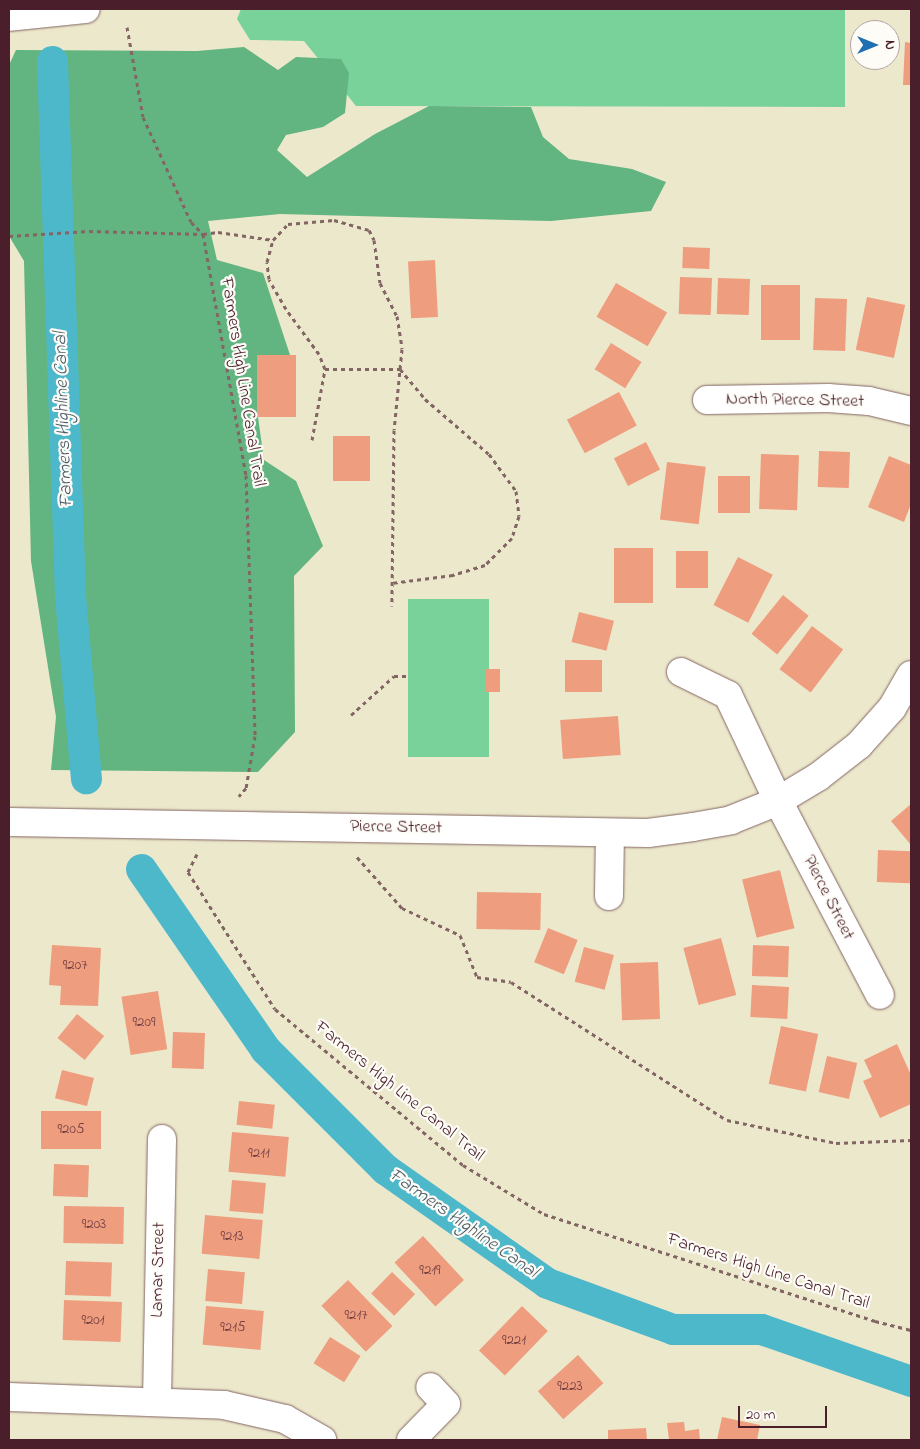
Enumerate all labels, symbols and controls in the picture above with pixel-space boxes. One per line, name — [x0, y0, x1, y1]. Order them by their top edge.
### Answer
north arrow — [850, 20, 900, 70]
text: N — [879, 40, 900, 50]
street label: Farmers High Line Canal Trail — [215, 276, 269, 488]
water label: Farmers Highline Canal — [50, 332, 78, 508]
street label: North Pierce Street — [726, 389, 864, 413]
street label: Pierce Street — [350, 816, 442, 840]
street label: Pierce Street — [797, 852, 859, 944]
house number: 9207 — [63, 957, 87, 975]
house number: 9209 — [133, 1014, 155, 1032]
street label: Farmers High Line Canal Trail — [310, 1017, 488, 1167]
house number: 9205 — [57, 1121, 85, 1139]
house number: 9211 — [248, 1145, 270, 1163]
water label: Farmers Highline Canal — [384, 1164, 542, 1284]
house number: 9203 — [82, 1216, 106, 1234]
street label: Lamar Street — [147, 1222, 171, 1318]
house number: 9213 — [221, 1228, 243, 1246]
street label: Farmers High Line Canal Trail — [664, 1229, 872, 1315]
house number: 9219 — [419, 1262, 441, 1280]
house number: 9217 — [345, 1307, 367, 1325]
house number: 9201 — [81, 1312, 105, 1330]
house number: 9215 — [220, 1319, 246, 1337]
house number: 9221 — [502, 1332, 526, 1350]
house number: 9223 — [557, 1378, 583, 1396]
scale bar — [740, 1396, 829, 1428]
text: 20 m — [746, 1404, 775, 1426]

